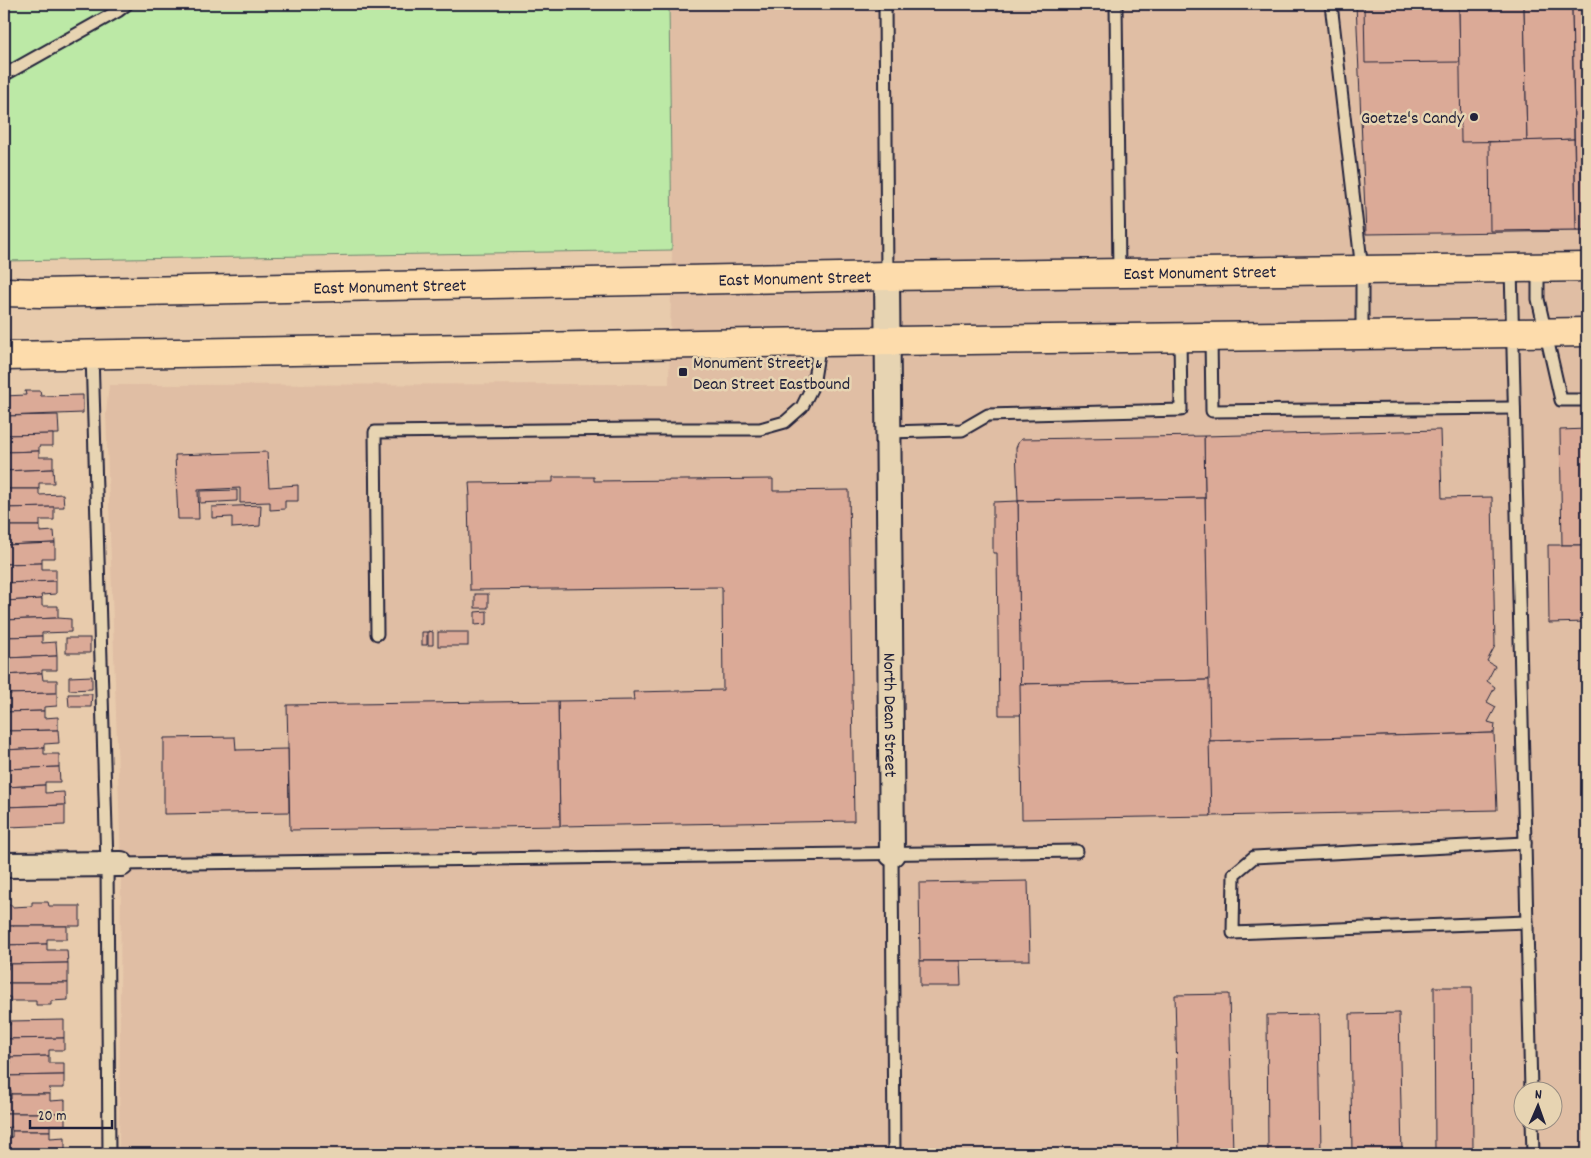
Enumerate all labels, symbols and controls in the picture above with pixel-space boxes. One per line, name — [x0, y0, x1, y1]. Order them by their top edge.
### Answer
place label: Goetze's Candy — [1361, 107, 1465, 132]
marker: Goetze's Candy — [1468, 111, 1480, 123]
street label: East Monument Street — [1123, 261, 1277, 288]
street label: East Monument Street — [718, 266, 872, 294]
street label: East Monument Street — [313, 274, 467, 303]
place label: Monument Street & Dean Street Eastbound — [693, 352, 850, 398]
marker: Monument Street & Dean Street Eastbound — [677, 366, 689, 378]
street label: North Dean Street — [875, 653, 901, 778]
north arrow — [1514, 1080, 1564, 1130]
text: N — [1535, 1085, 1542, 1105]
scale bar — [30, 1098, 112, 1130]
text: 20 m — [38, 1106, 66, 1128]

